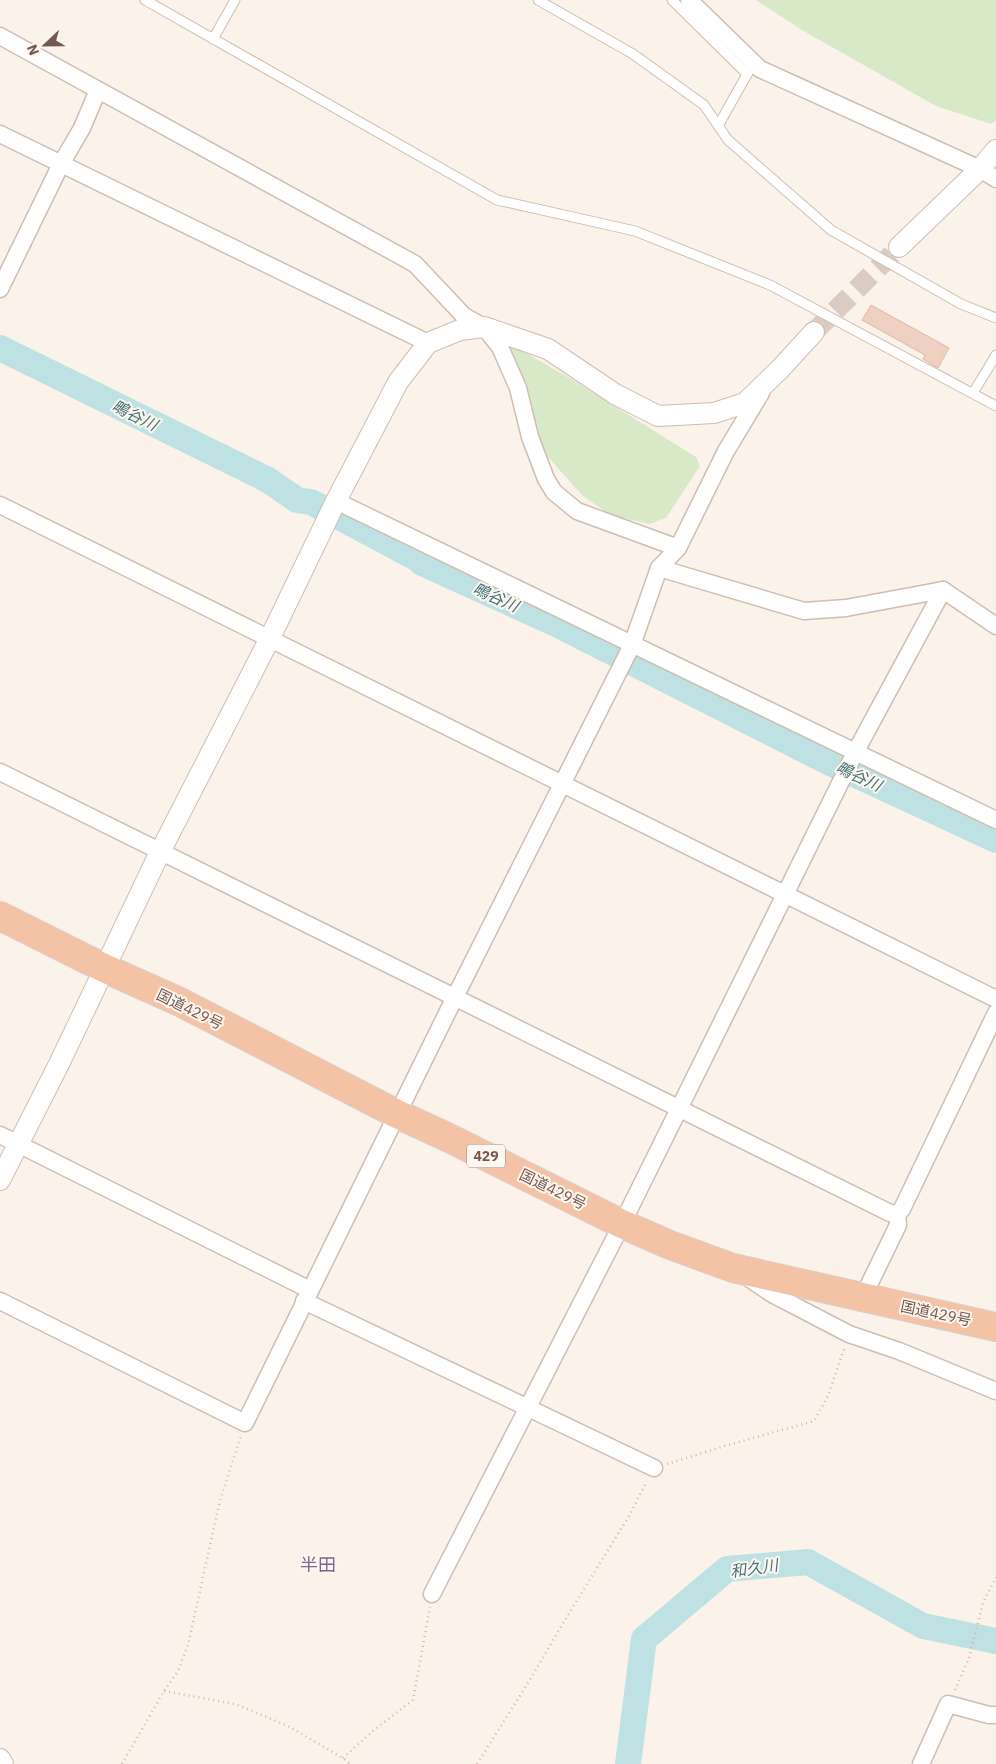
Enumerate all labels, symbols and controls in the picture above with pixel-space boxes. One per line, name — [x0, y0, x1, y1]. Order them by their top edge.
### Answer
north arrow — [20, 20, 70, 70]
text: N — [23, 42, 43, 58]
water label: 鴫谷川 — [109, 395, 163, 435]
water label: 鴫谷川 — [470, 578, 524, 617]
water label: 鴫谷川 — [833, 757, 887, 796]
street label: 国道429号 — [153, 985, 227, 1033]
road number: 429 — [467, 1144, 505, 1168]
street label: 国道429号 — [516, 1165, 590, 1213]
street label: 国道429号 — [899, 1296, 973, 1330]
district label: 半田 — [300, 1553, 336, 1576]
water label: 和久川 — [729, 1554, 781, 1581]

